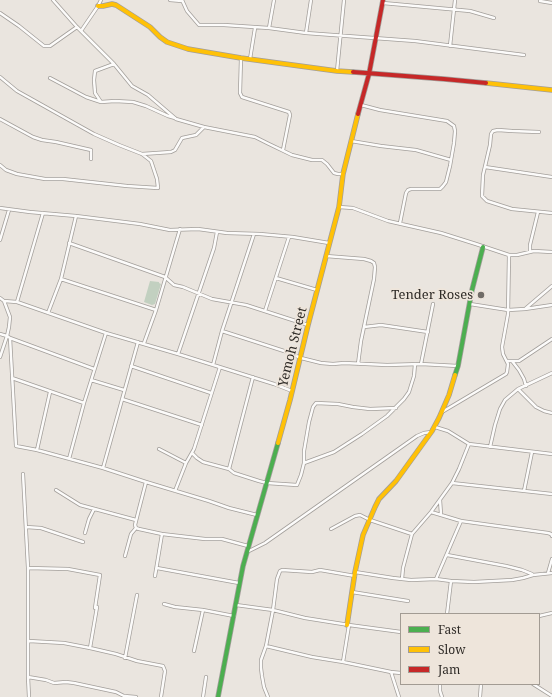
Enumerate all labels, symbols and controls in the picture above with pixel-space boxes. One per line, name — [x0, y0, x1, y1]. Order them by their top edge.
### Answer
place label: Tender Roses — [391, 287, 473, 303]
marker: Tender Roses — [476, 290, 486, 300]
street label: Yemoh Street — [276, 305, 310, 389]
legend — [400, 613, 540, 685]
text: Fast — [438, 621, 461, 638]
text: Slow — [438, 641, 466, 658]
text: Jam — [438, 661, 460, 678]

